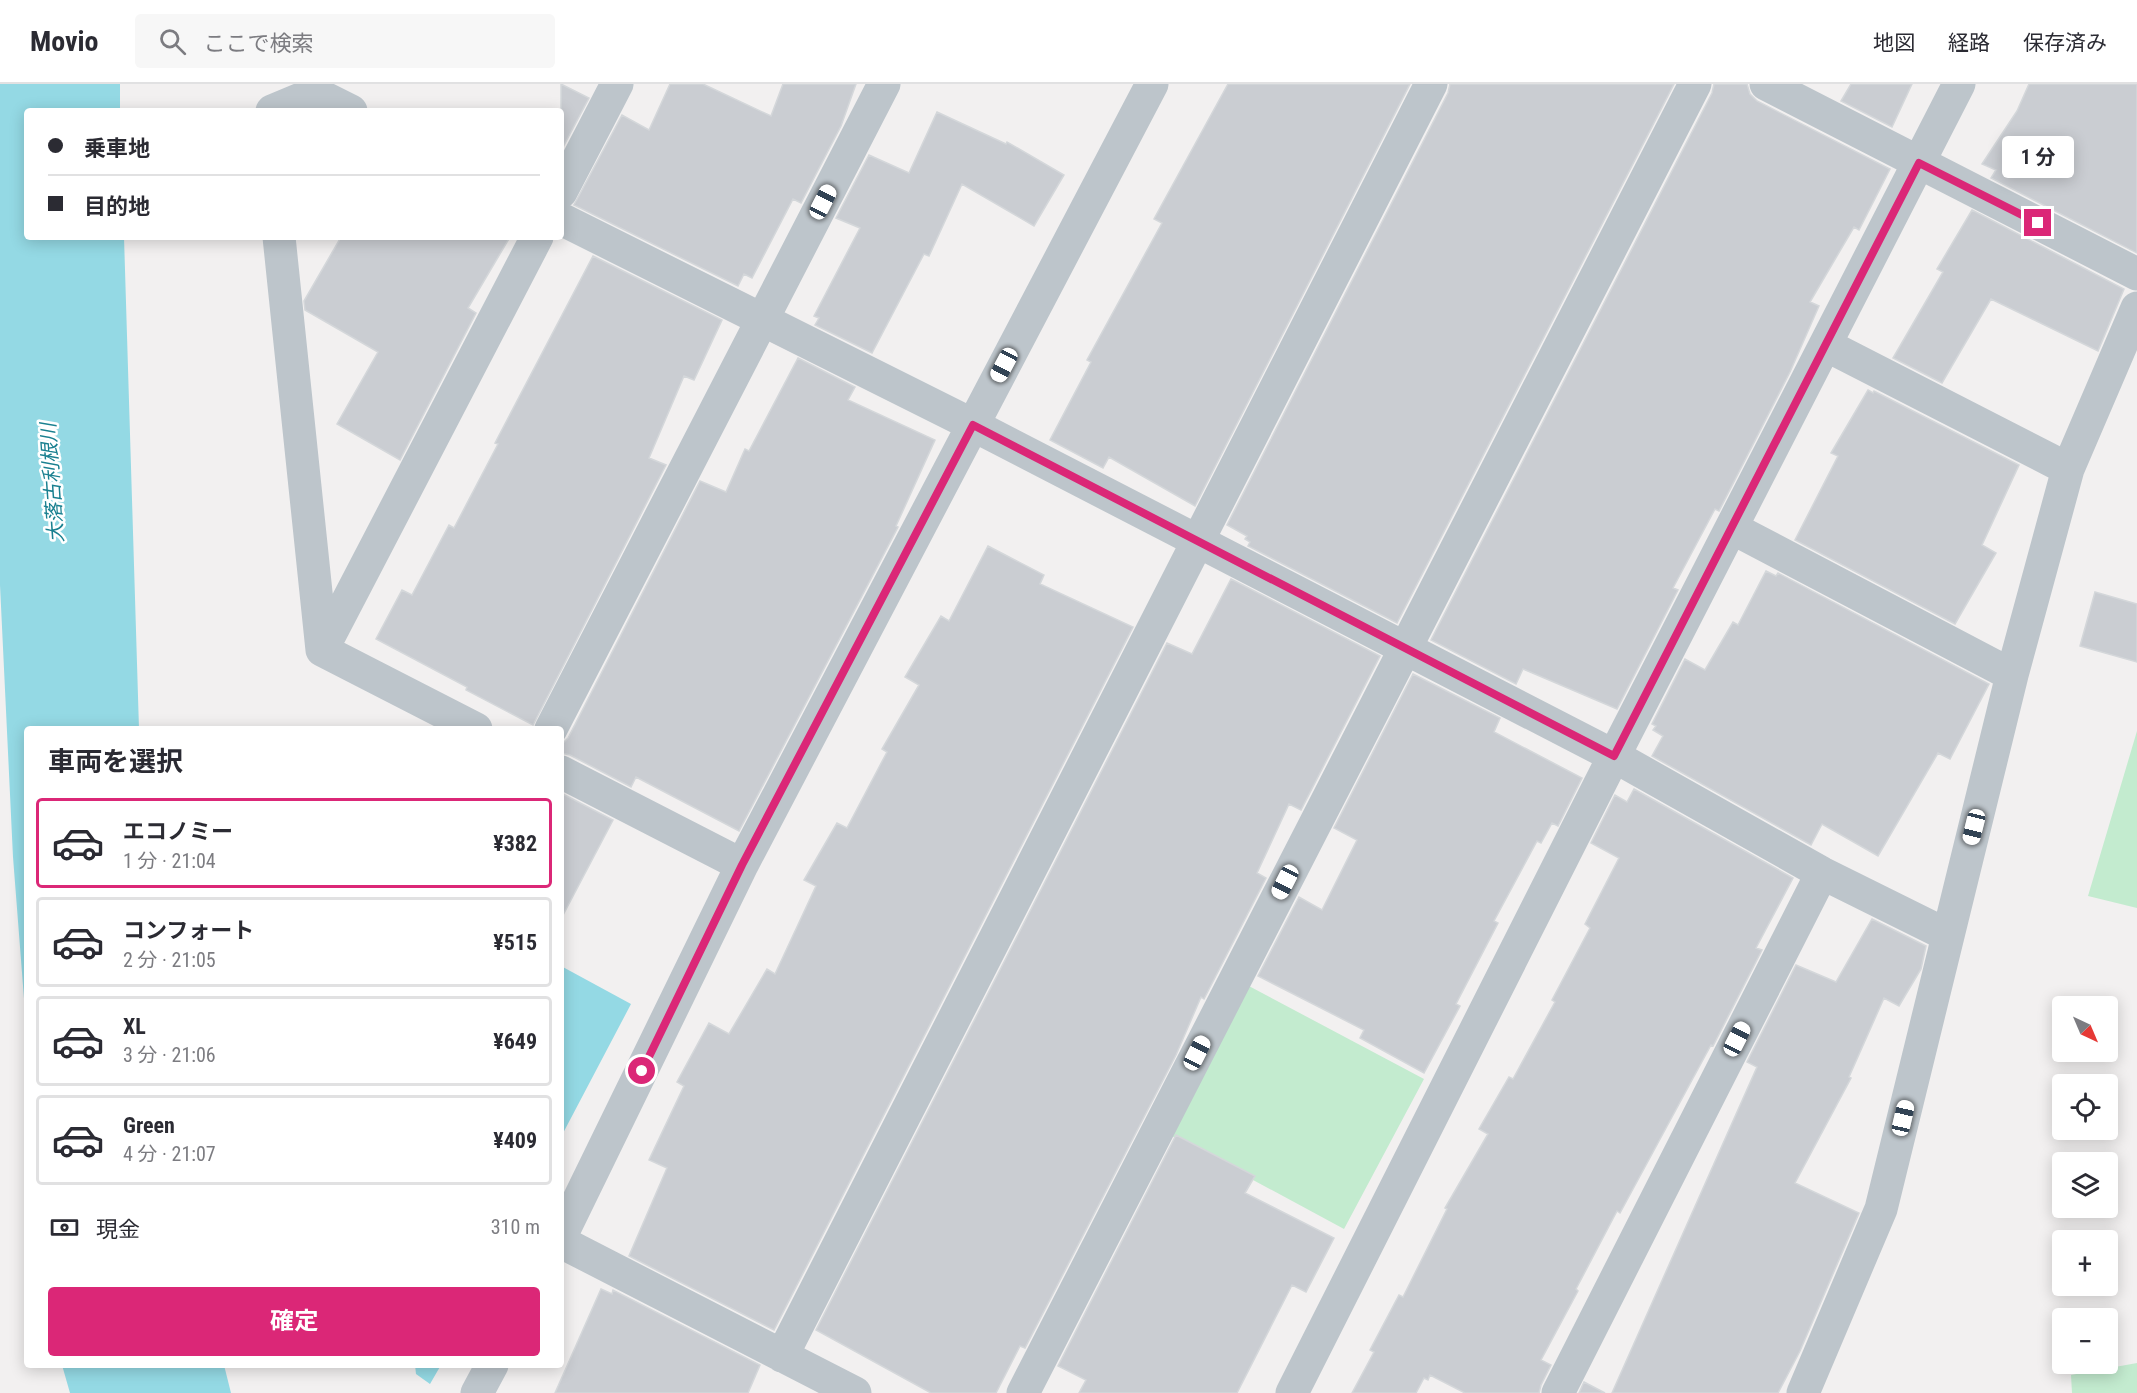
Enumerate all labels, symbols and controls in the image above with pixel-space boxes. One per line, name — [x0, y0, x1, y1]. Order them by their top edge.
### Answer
search box — [135, 14, 555, 68]
text: Movio — [30, 25, 99, 58]
icon: search — [156, 25, 189, 58]
text: ここで検索 — [204, 31, 314, 56]
text: 地図 — [1873, 31, 1915, 55]
text: 経路 — [1948, 31, 1990, 55]
text: 保存済み — [2023, 31, 2107, 55]
text: 乗車地 — [84, 136, 150, 161]
callout: 1 分 — [2002, 136, 2074, 178]
text: 1 分 — [2021, 145, 2055, 169]
car — [807, 182, 839, 222]
text: 目的地 — [84, 194, 150, 219]
route end — [2024, 209, 2051, 236]
car — [988, 345, 1020, 385]
water label: 大落古利根川 — [36, 420, 68, 544]
text: 車両を選択 — [48, 746, 183, 778]
car — [1961, 807, 1987, 847]
icon: car — [51, 816, 105, 870]
text: エコノミー — [123, 819, 233, 844]
text: ¥382 — [493, 831, 537, 856]
text: 1 分 · 21:04 — [123, 849, 216, 873]
car — [1269, 862, 1301, 902]
icon: car — [51, 915, 105, 969]
text: コンフォート — [123, 918, 254, 943]
text: ¥515 — [493, 930, 537, 955]
text: 2 分 · 21:05 — [123, 948, 216, 972]
north arrow — [2052, 996, 2118, 1062]
map controls — [2052, 996, 2118, 1374]
icon: car — [51, 1014, 105, 1068]
text: XL — [123, 1014, 146, 1039]
car — [1721, 1019, 1753, 1059]
text: ¥649 — [493, 1029, 537, 1054]
car — [1181, 1033, 1213, 1073]
text: 3 分 · 21:06 — [123, 1043, 216, 1067]
route start — [628, 1057, 655, 1084]
button: locate — [2052, 1074, 2118, 1140]
car — [1890, 1098, 1916, 1138]
icon: car — [51, 1113, 105, 1167]
text: Green — [123, 1113, 175, 1138]
text: ¥409 — [493, 1128, 537, 1153]
text: 4 分 · 21:07 — [123, 1142, 216, 1166]
button: layers — [2052, 1152, 2118, 1218]
icon: cash — [48, 1211, 81, 1244]
text: 310 m — [491, 1215, 540, 1239]
text: 現金 — [96, 1217, 140, 1242]
button: + — [2052, 1230, 2118, 1296]
button: 確定 — [48, 1287, 540, 1356]
button: − — [2052, 1308, 2118, 1374]

